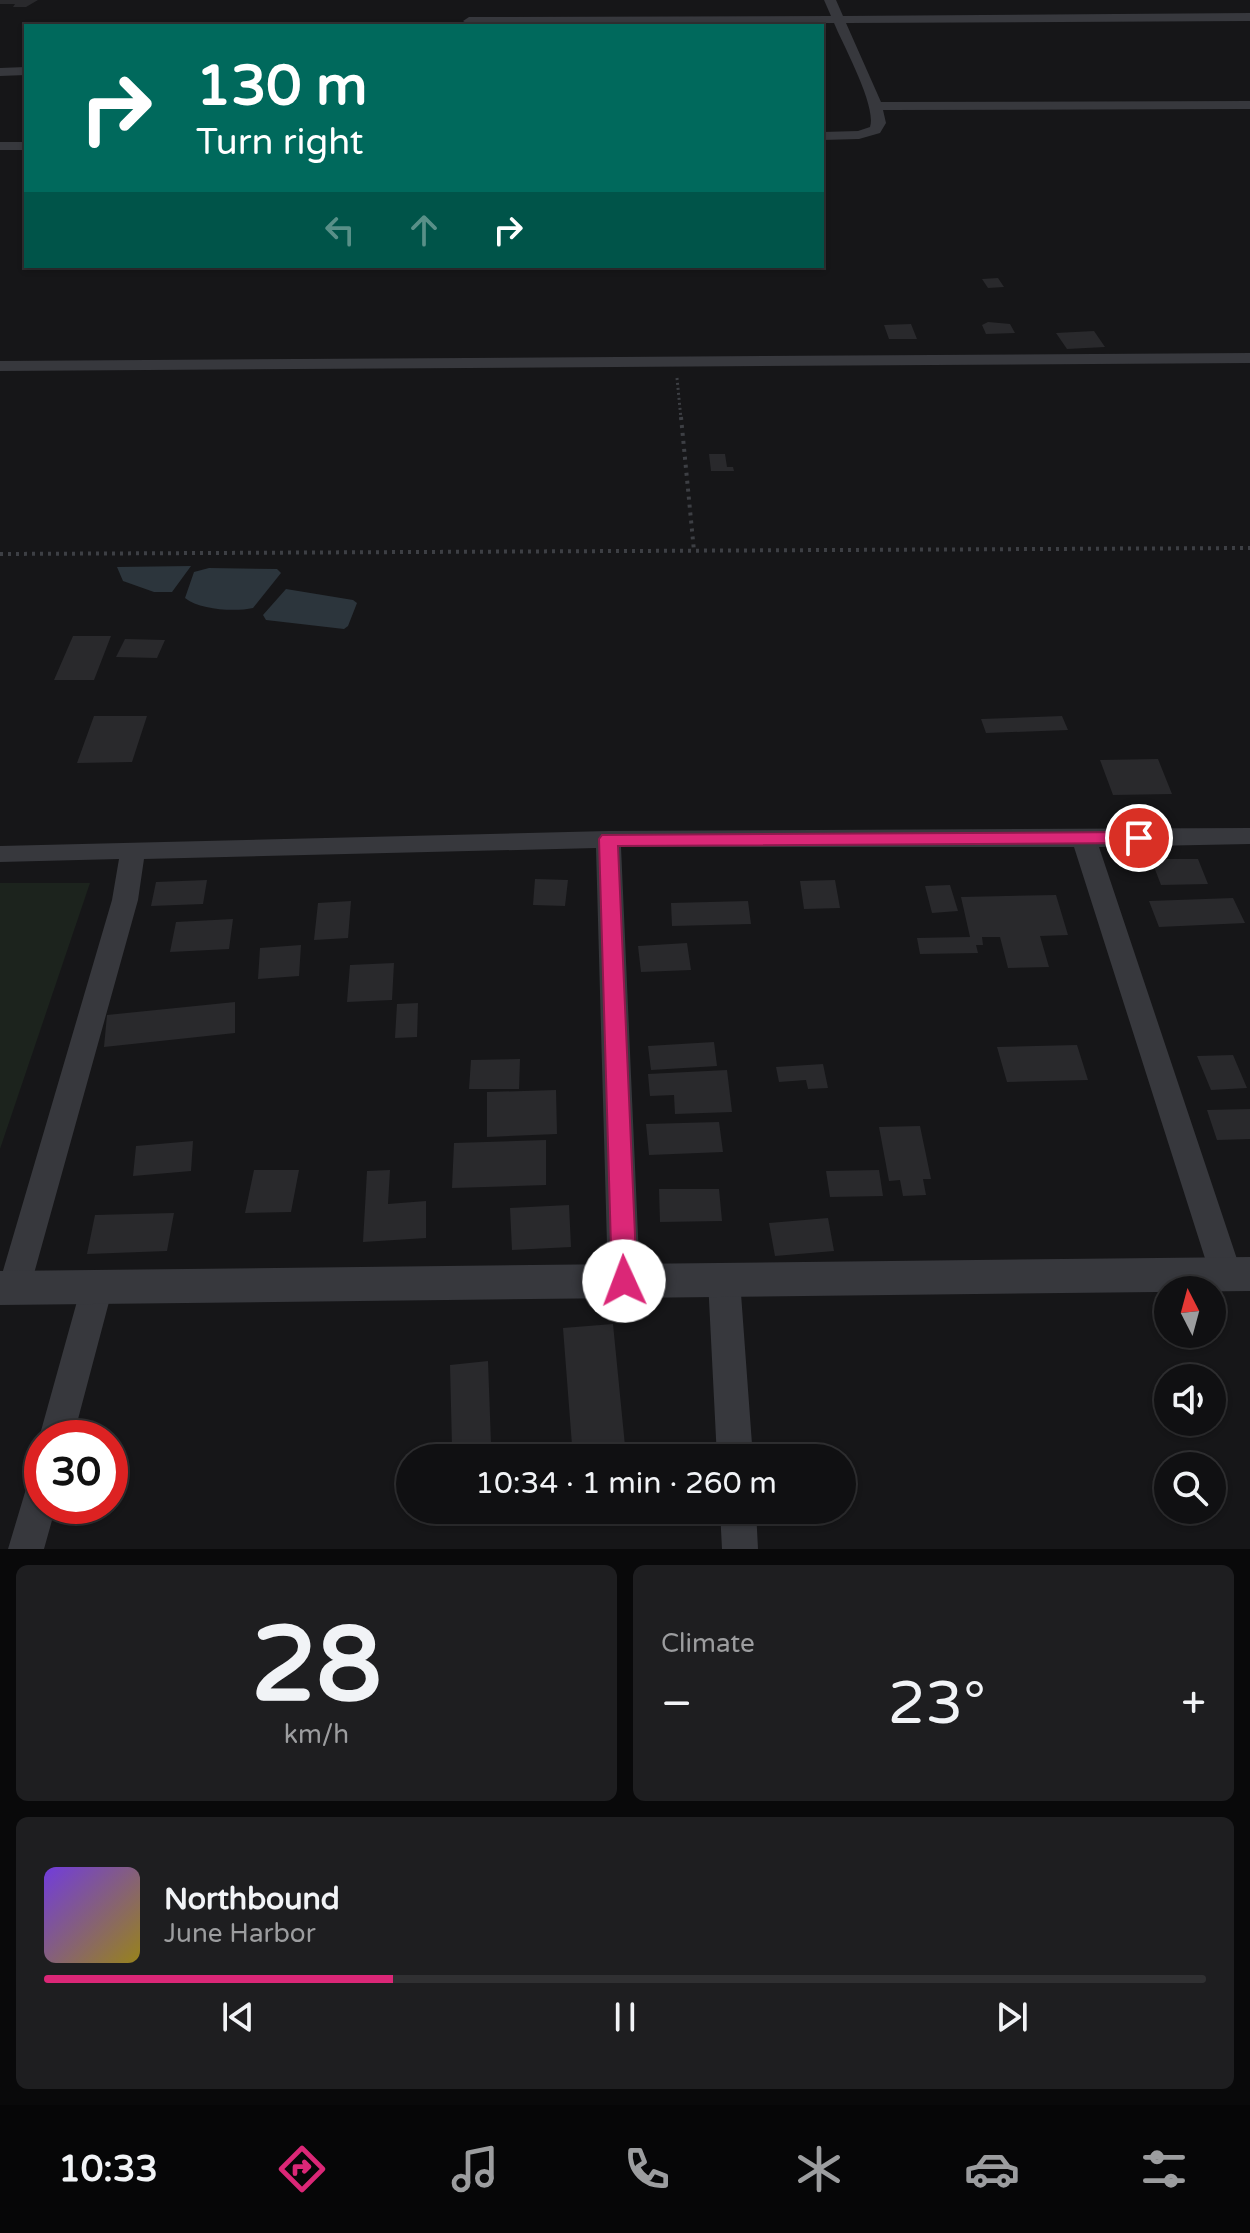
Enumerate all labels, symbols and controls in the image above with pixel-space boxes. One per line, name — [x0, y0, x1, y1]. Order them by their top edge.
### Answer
text: 130 m — [196, 53, 367, 120]
icon: right — [64, 56, 168, 160]
text: Turn right — [196, 121, 363, 164]
icon: left — [318, 208, 362, 252]
icon: ahead — [402, 208, 446, 252]
icon: right — [486, 208, 530, 252]
pin — [1105, 804, 1173, 872]
icon: arrive — [1117, 816, 1161, 860]
position arrow — [582, 1239, 666, 1323]
north arrow — [1154, 1276, 1226, 1348]
map controls — [1154, 1276, 1226, 1524]
button: sound — [1154, 1364, 1226, 1436]
speed limit sign: 30 — [24, 1420, 128, 1524]
button: search — [1154, 1452, 1226, 1524]
text: 10:34 · 1 min · 260 m — [475, 1465, 777, 1502]
text: 28 — [251, 1604, 382, 1729]
text: Climate — [661, 1628, 755, 1659]
text: 23° — [888, 1668, 986, 1740]
text: − — [661, 1678, 692, 1731]
text: + — [1181, 1678, 1206, 1731]
text: km/h — [284, 1719, 349, 1750]
text: Northbound — [164, 1881, 340, 1918]
text: June Harbor — [164, 1918, 316, 1949]
icon: previous — [216, 1995, 260, 2039]
icon: pause — [603, 1995, 647, 2039]
icon: next — [990, 1995, 1034, 2039]
icon: directions — [274, 2141, 330, 2197]
icon: music — [447, 2141, 503, 2197]
icon: phone — [619, 2141, 675, 2197]
icon: climate — [791, 2141, 847, 2197]
icon: car — [964, 2141, 1020, 2197]
icon: filters — [1136, 2141, 1192, 2197]
text: 10:33 — [58, 2148, 158, 2191]

